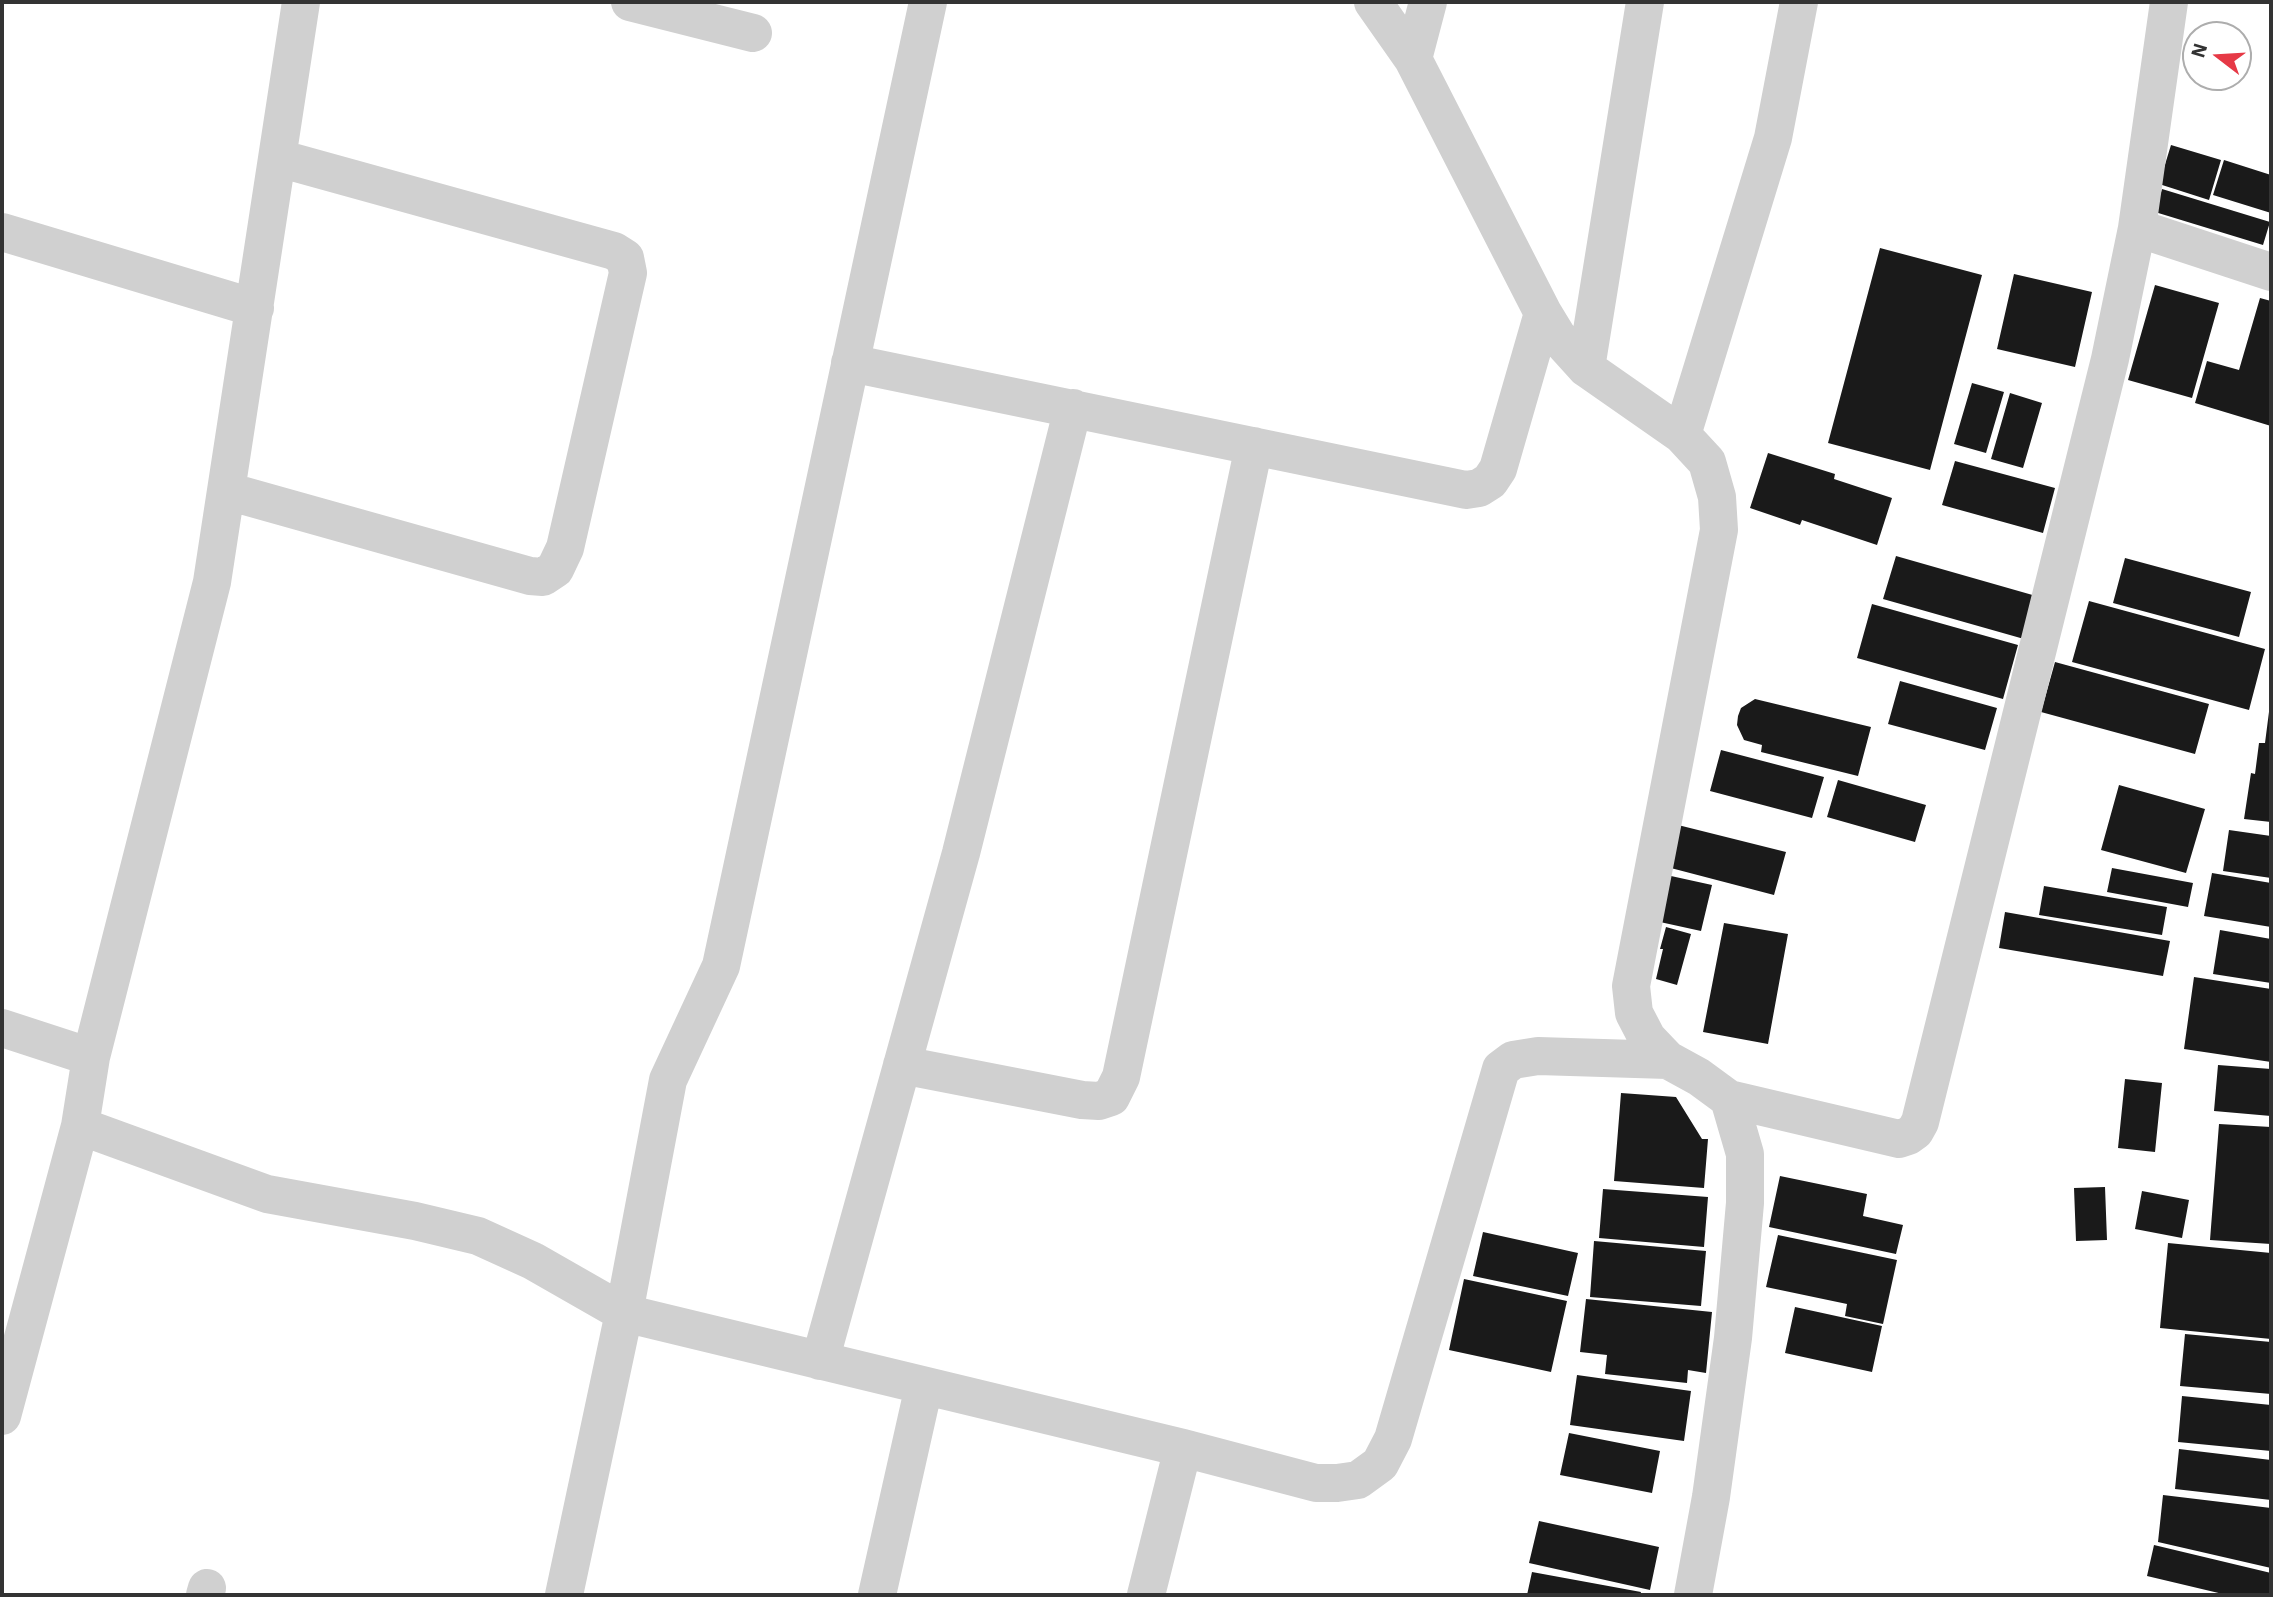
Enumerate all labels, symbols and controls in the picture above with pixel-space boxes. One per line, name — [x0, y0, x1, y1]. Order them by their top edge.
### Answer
north arrow — [2182, 21, 2252, 91]
text: N — [2185, 40, 2212, 61]

